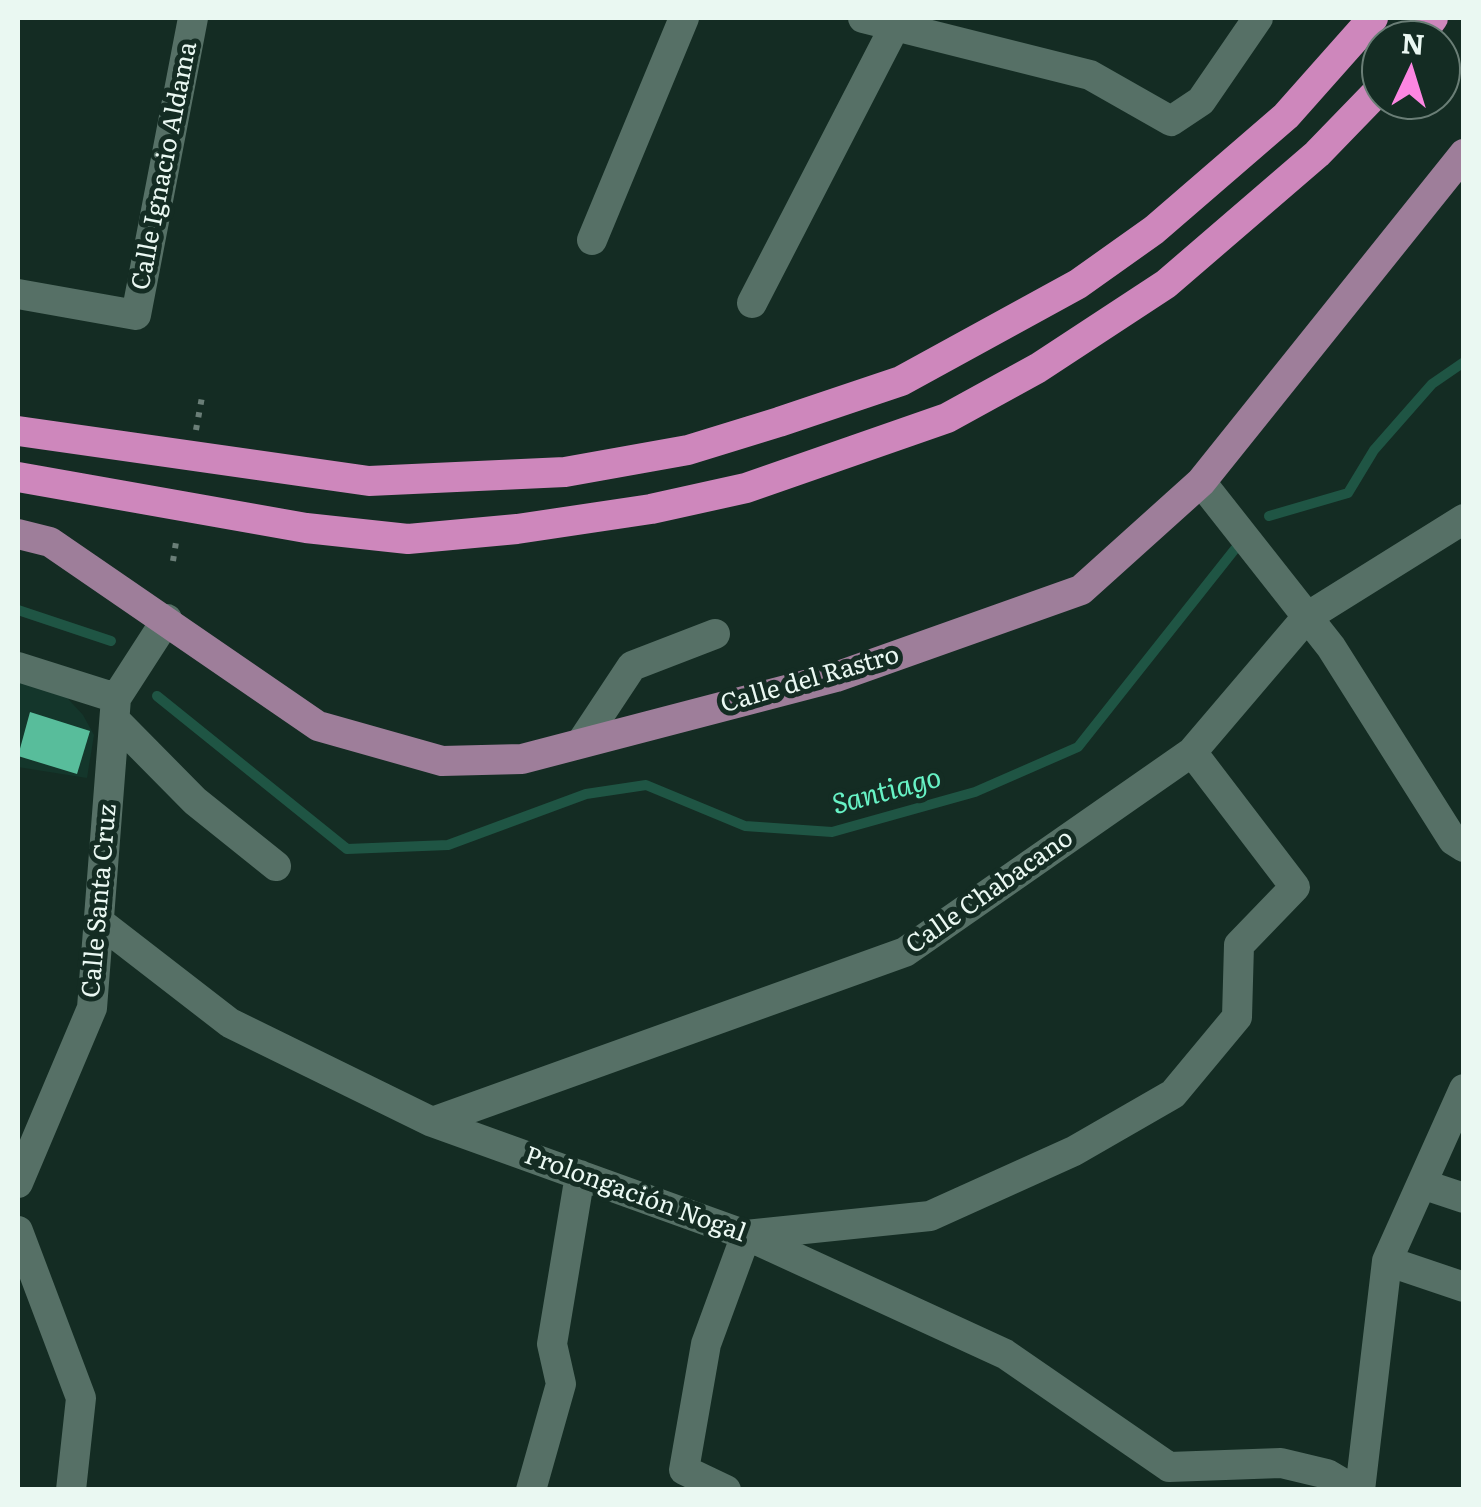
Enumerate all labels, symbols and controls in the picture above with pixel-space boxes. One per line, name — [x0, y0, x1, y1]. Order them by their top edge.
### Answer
north arrow — [1361, 20, 1461, 120]
text: N — [1400, 20, 1426, 64]
street label: Calle Ignacio Aldama — [126, 39, 204, 293]
street label: Calle del Rastro — [717, 640, 903, 720]
water label: Santiago — [829, 761, 945, 823]
street label: Calle Santa Cruz — [77, 803, 123, 999]
street label: Calle Chabacano — [901, 823, 1079, 961]
street label: Prolongación Nogal — [520, 1141, 750, 1249]

